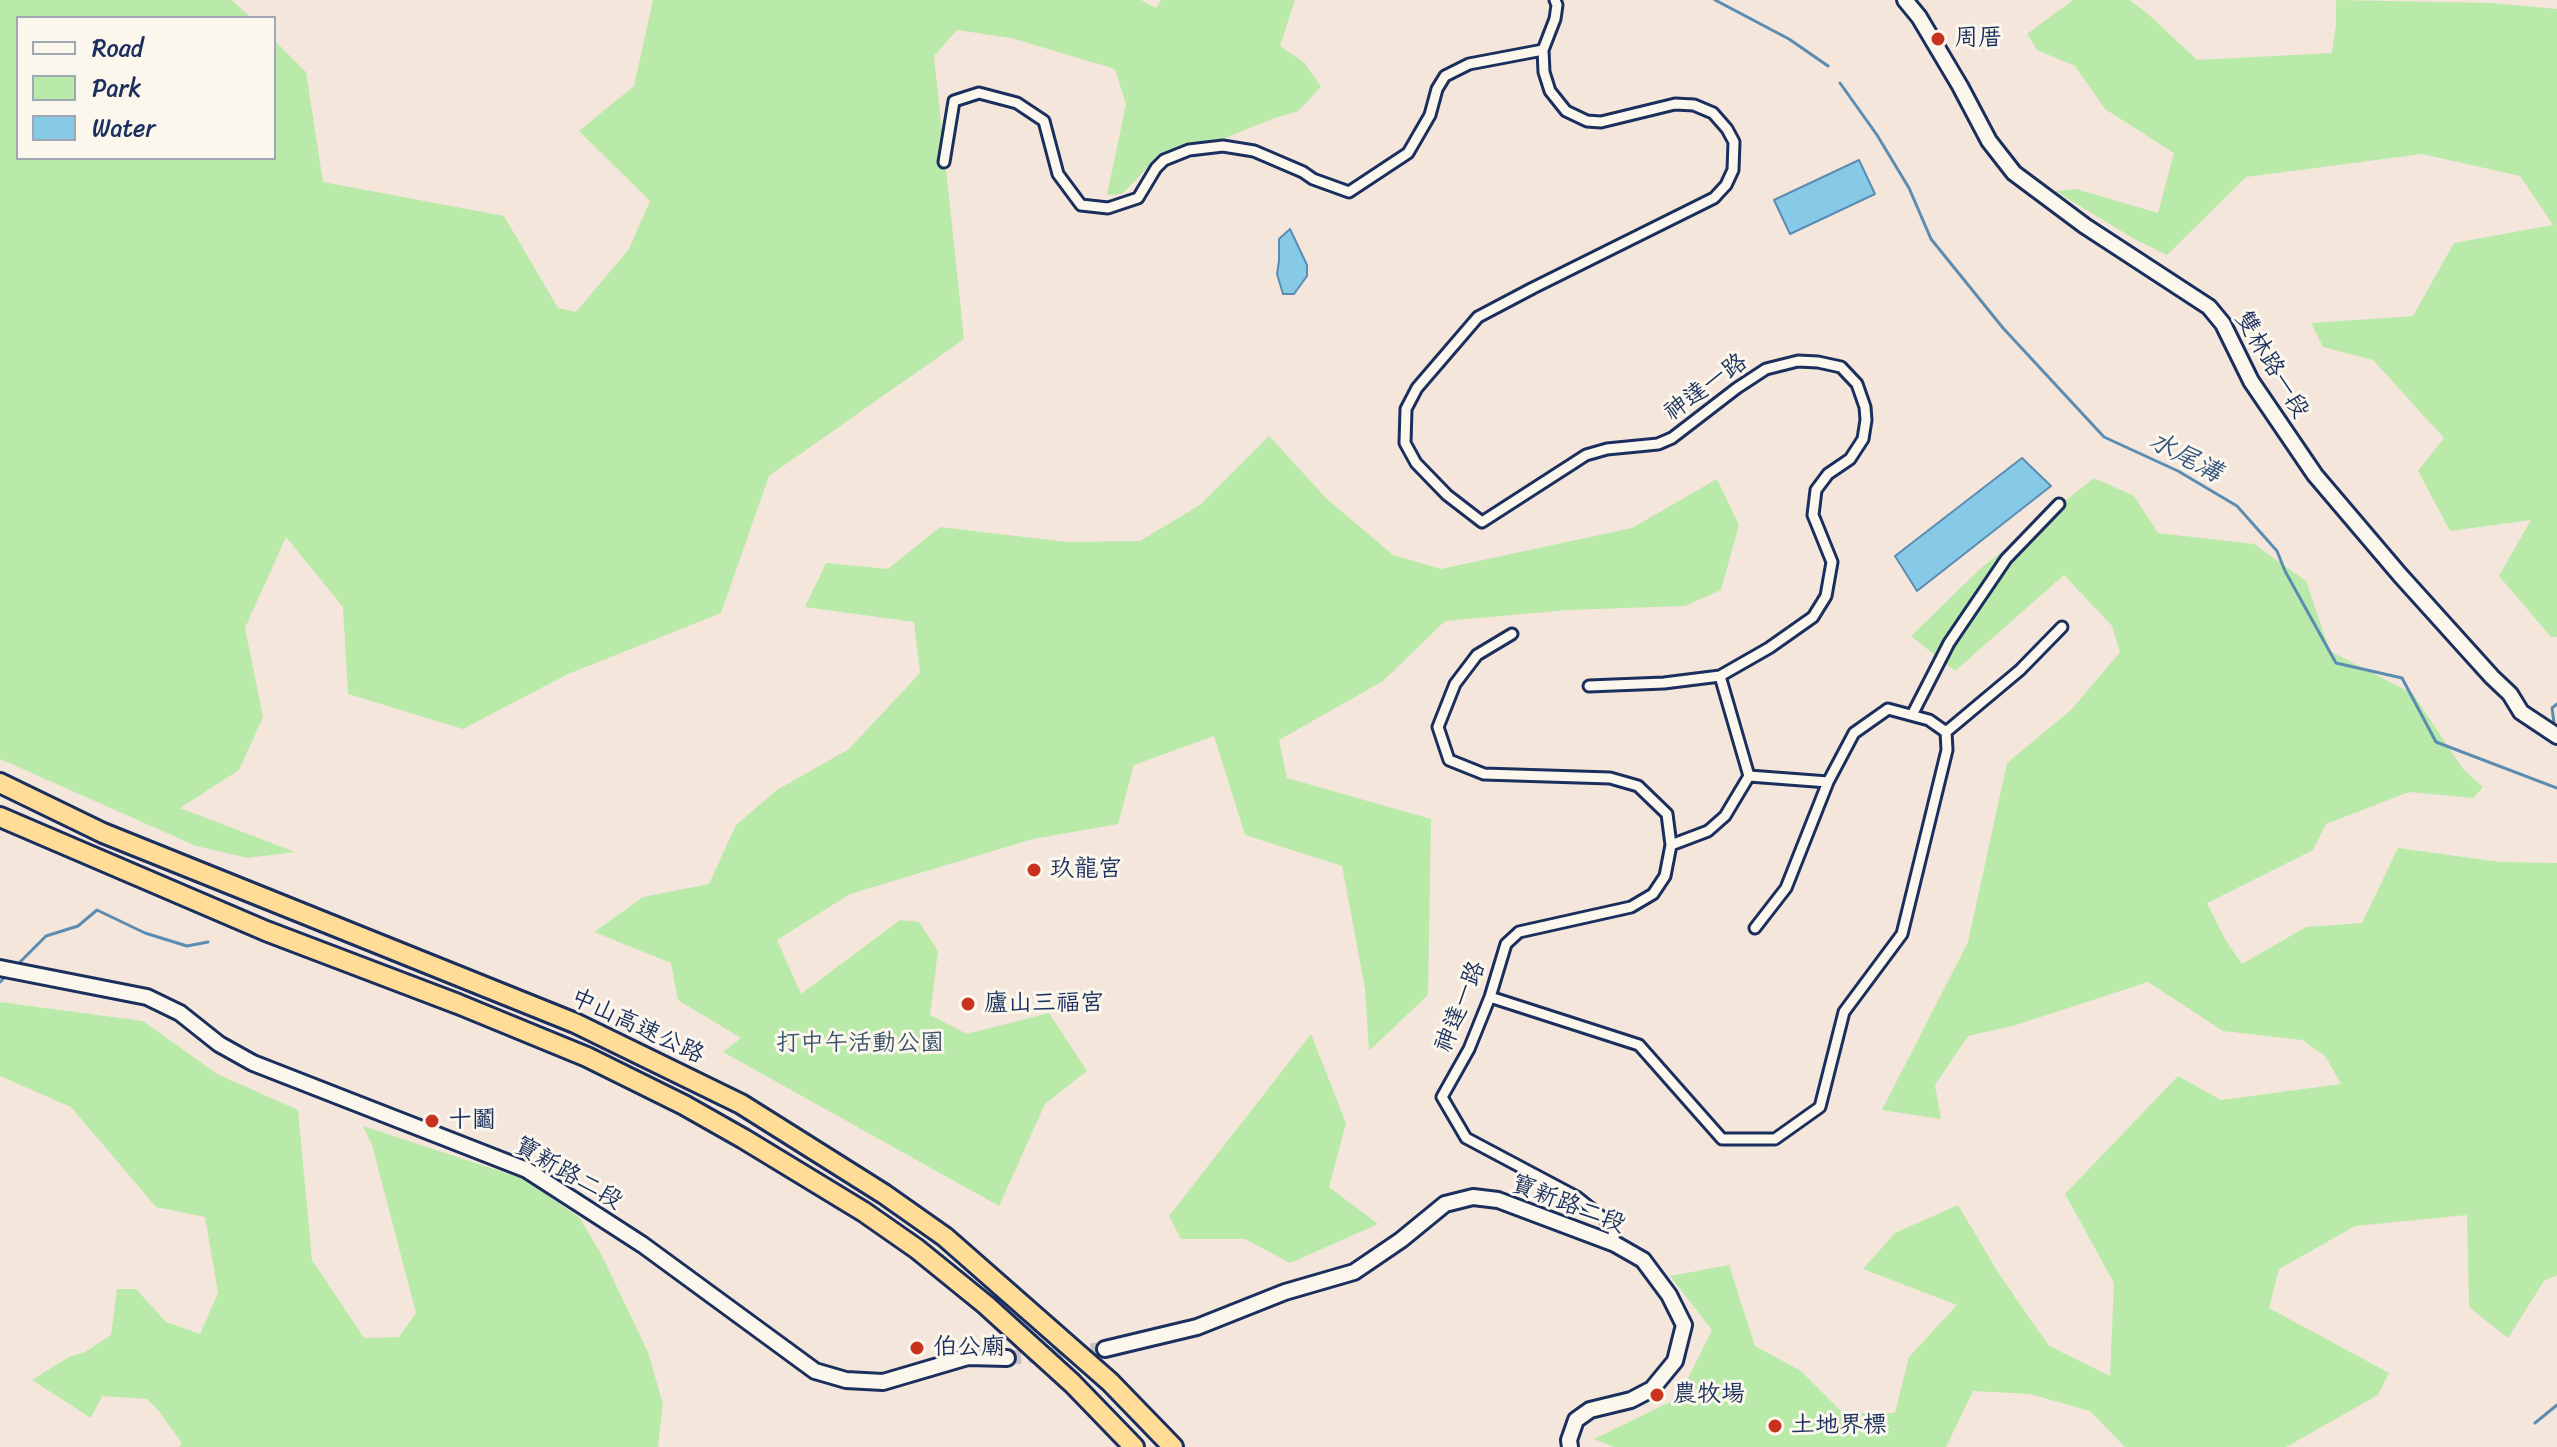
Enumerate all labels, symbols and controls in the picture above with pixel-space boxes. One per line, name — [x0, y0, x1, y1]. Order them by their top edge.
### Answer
legend — [16, 16, 276, 160]
place label: 周厝 — [1954, 25, 2002, 53]
text: Road — [92, 27, 143, 69]
marker: 周厝 — [1929, 30, 1947, 48]
text: Park — [92, 67, 141, 109]
text: Water — [92, 107, 155, 149]
street label: 雙林路一段 — [2228, 306, 2314, 424]
street label: 神達一路 — [1659, 348, 1753, 428]
water label: 水尾溝 — [2143, 426, 2227, 490]
place label: 玖龍宮 — [1050, 856, 1122, 884]
marker: 玖龍宮 — [1025, 861, 1043, 879]
street label: 神達一路 — [1430, 957, 1492, 1057]
street label: 中山高速公路 — [566, 984, 708, 1070]
place label: 廬山三福宫 — [984, 990, 1104, 1018]
marker: 廬山三福宫 — [959, 995, 977, 1013]
park label: 打中午活動公園 — [776, 1030, 944, 1058]
place label: 十鬮 — [448, 1107, 496, 1135]
marker: 十鬮 — [423, 1112, 441, 1130]
street label: 寶新路二段 — [509, 1132, 627, 1216]
street label: 寶新路二段 — [1507, 1170, 1629, 1240]
place label: 伯公廟 — [933, 1334, 1005, 1362]
marker: 伯公廟 — [908, 1339, 926, 1357]
place label: 農牧場 — [1673, 1381, 1745, 1409]
marker: 農牧場 — [1648, 1386, 1666, 1404]
place label: 土地界標 — [1791, 1412, 1887, 1440]
marker: 土地界標 — [1766, 1417, 1784, 1435]

